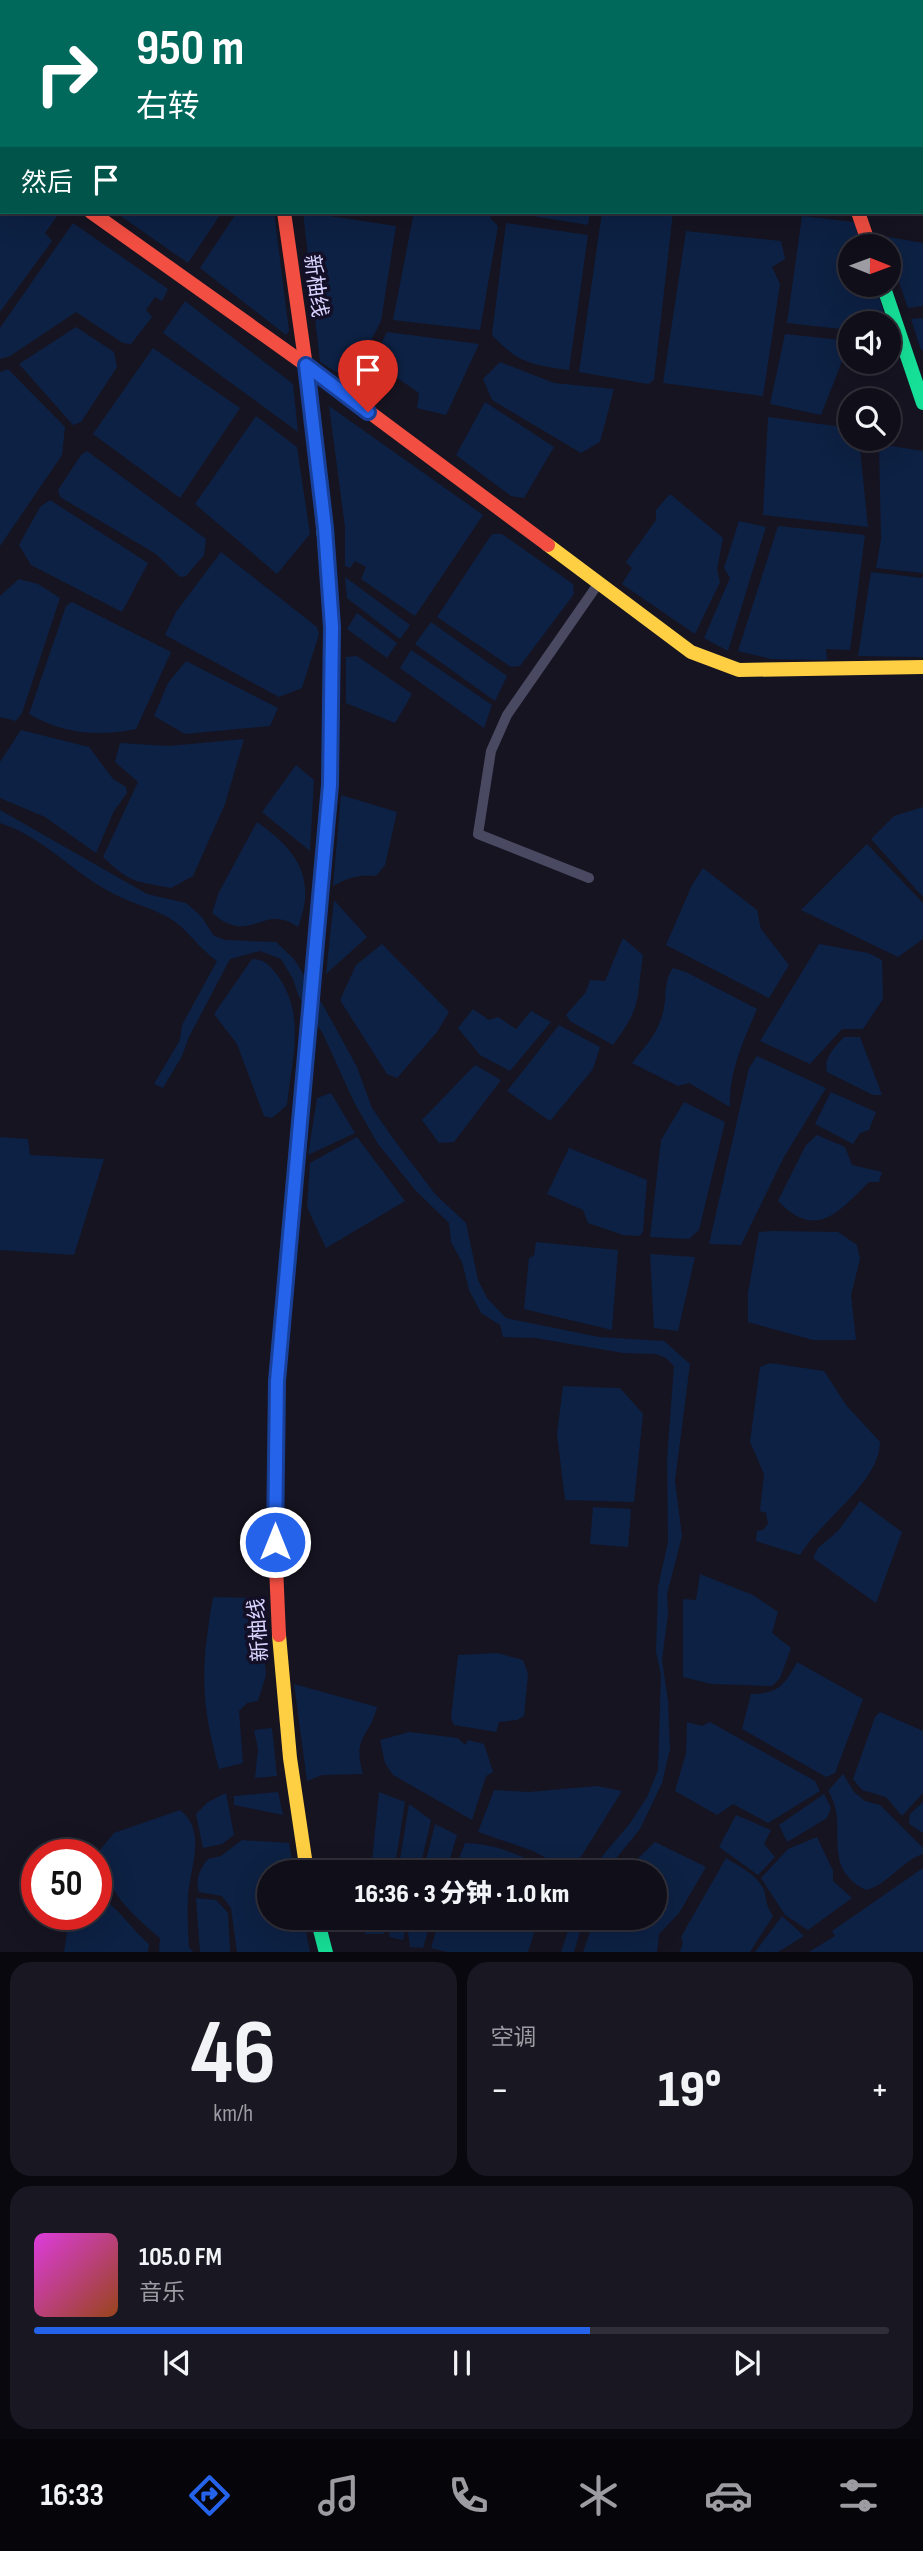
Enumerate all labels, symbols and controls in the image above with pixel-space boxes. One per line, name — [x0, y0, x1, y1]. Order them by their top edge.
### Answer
text: 950 m — [136, 20, 244, 79]
icon: right — [21, 28, 112, 119]
text: 右转 — [136, 88, 200, 127]
icon: arrive — [87, 161, 125, 199]
text: 然后 — [21, 168, 73, 199]
north arrow — [838, 234, 901, 298]
map controls — [838, 234, 901, 451]
street label: 新柚线 — [299, 253, 332, 319]
button: sound — [838, 311, 901, 374]
pin — [338, 340, 398, 412]
icon: arrive — [349, 351, 387, 389]
button: search — [838, 388, 901, 451]
position arrow — [238, 1505, 312, 1579]
street label: 新柚线 — [244, 1598, 273, 1662]
speed limit sign: 50 — [21, 1839, 112, 1930]
text: 16:36 · 3 分钟 · 1.0 km — [355, 1879, 569, 1910]
text: 46 — [191, 2000, 276, 2109]
text: 空调 — [491, 2024, 537, 2052]
text: 19° — [658, 2059, 721, 2122]
text: − — [491, 2068, 509, 2113]
text: + — [870, 2068, 889, 2113]
text: km/h — [213, 2100, 253, 2128]
text: 105.0 FM — [139, 2242, 222, 2273]
text: 音乐 — [139, 2279, 185, 2307]
icon: previous — [158, 2344, 196, 2382]
icon: pause — [443, 2344, 481, 2382]
icon: next — [728, 2344, 766, 2382]
icon: directions — [185, 2471, 234, 2520]
icon: music — [314, 2471, 363, 2520]
icon: phone — [444, 2471, 493, 2520]
icon: climate — [574, 2471, 623, 2520]
icon: car — [704, 2471, 753, 2520]
icon: filters — [834, 2471, 883, 2520]
text: 16:33 — [40, 2476, 104, 2515]

